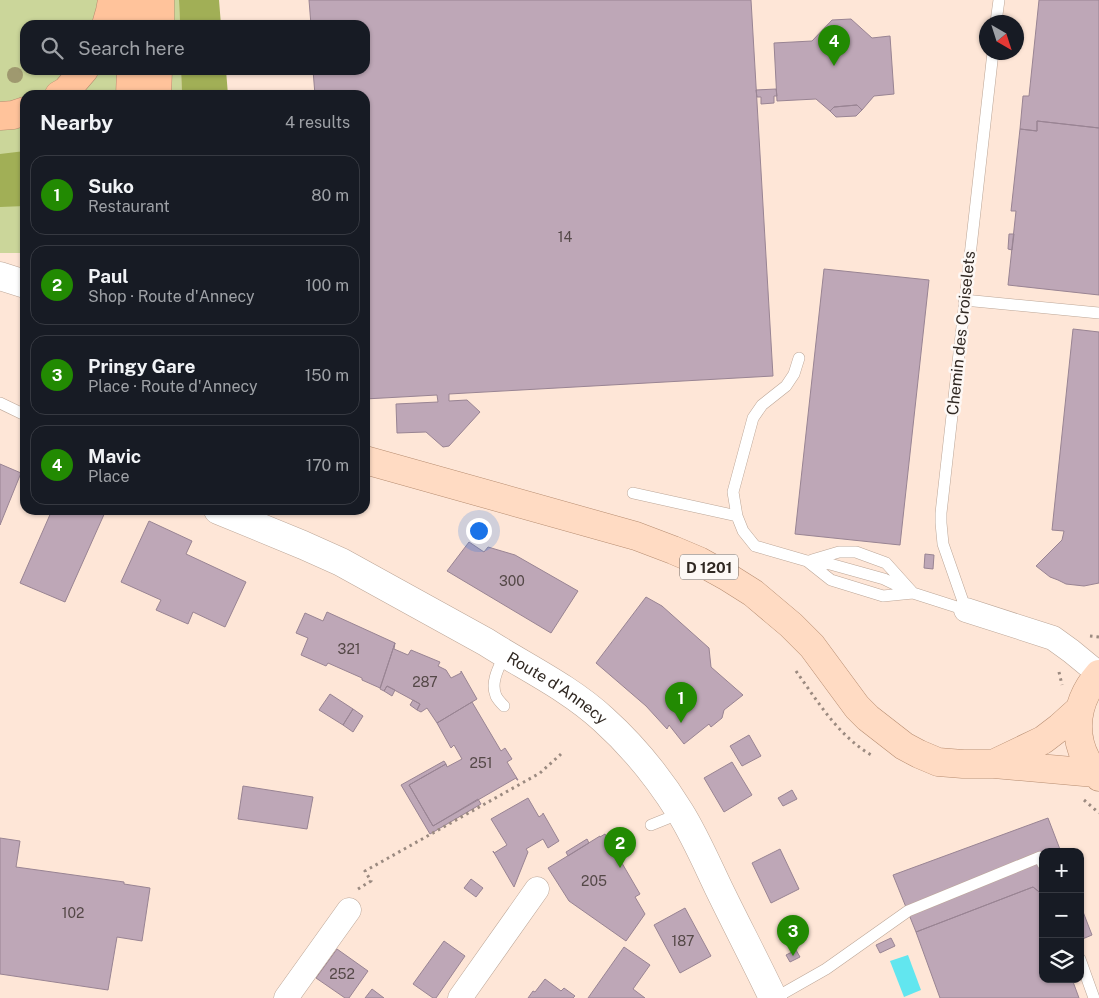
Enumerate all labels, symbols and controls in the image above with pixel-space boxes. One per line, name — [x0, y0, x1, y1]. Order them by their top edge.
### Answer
north arrow — [979, 15, 1024, 60]
search box — [20, 20, 370, 75]
pin: 4 — [818, 25, 850, 66]
icon: search — [38, 34, 66, 62]
text: Search here — [78, 37, 185, 59]
text: Nearby — [40, 110, 113, 135]
text: 4 results — [285, 113, 350, 132]
text: Suko — [88, 175, 134, 197]
text: 1 — [54, 186, 60, 205]
text: 80 m — [311, 186, 349, 205]
text: Restaurant — [88, 197, 170, 216]
house number: 14 — [558, 229, 572, 245]
street label: Chemin des Croiselets — [943, 250, 979, 416]
text: Paul — [88, 265, 129, 287]
text: 2 — [52, 276, 62, 295]
text: 100 m — [305, 276, 349, 295]
text: Shop · Route d'Annecy — [88, 287, 255, 306]
text: Pringy Gare — [88, 355, 196, 377]
text: 3 — [52, 366, 62, 385]
text: 150 m — [305, 366, 349, 385]
text: Place · Route d'Annecy — [88, 377, 258, 396]
text: Mavic — [88, 445, 141, 467]
text: 4 — [52, 456, 62, 475]
text: 170 m — [306, 456, 349, 475]
text: Place — [88, 467, 130, 486]
your location — [466, 518, 492, 544]
road number: D 1201 — [680, 554, 738, 580]
house number: 300 — [499, 573, 525, 589]
house number: 321 — [338, 641, 360, 657]
street label: Route d'Annecy — [504, 648, 612, 728]
house number: 287 — [412, 674, 438, 690]
pin: 1 — [665, 682, 697, 723]
house number: 251 — [469, 755, 493, 771]
pin: 2 — [604, 827, 636, 868]
map controls — [1039, 848, 1084, 983]
button: + — [1039, 848, 1084, 893]
house number: 205 — [581, 873, 607, 889]
button: − — [1039, 893, 1084, 938]
house number: 102 — [62, 905, 84, 921]
pin: 3 — [777, 915, 809, 956]
house number: 187 — [672, 933, 694, 949]
button: layers — [1039, 938, 1084, 983]
house number: 252 — [329, 966, 355, 982]

